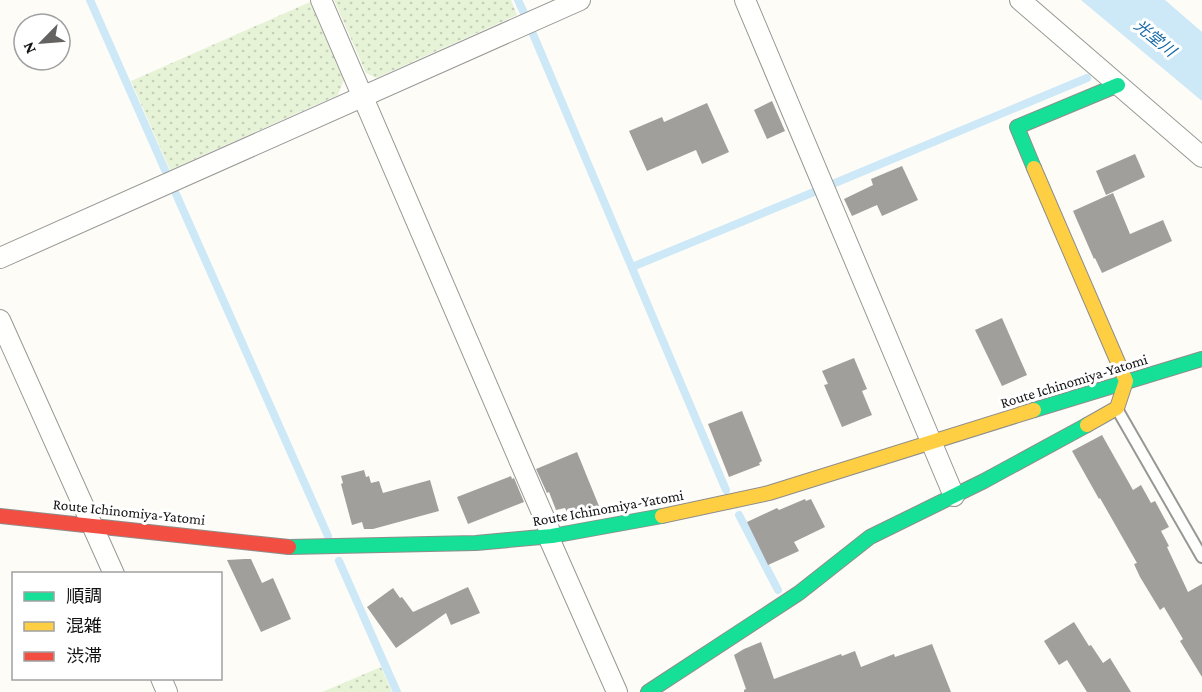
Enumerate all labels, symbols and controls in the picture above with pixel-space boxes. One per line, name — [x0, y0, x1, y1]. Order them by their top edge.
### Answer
north arrow — [12, 12, 72, 72]
water label: 光堂川 — [1131, 16, 1181, 61]
text: N — [19, 40, 39, 57]
street label: Route Ichinomiya-Yatomi — [999, 351, 1150, 412]
street label: Route Ichinomiya-Yatomi — [531, 487, 685, 530]
street label: Route Ichinomiya-Yatomi — [52, 496, 206, 529]
legend — [12, 572, 222, 680]
text: 順調 — [66, 586, 102, 606]
text: 混雑 — [66, 616, 102, 636]
text: 渋滞 — [66, 646, 102, 666]

